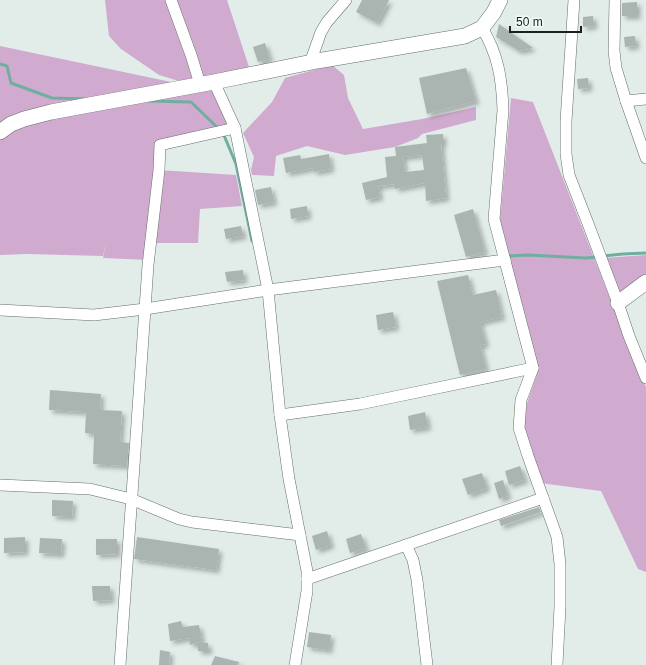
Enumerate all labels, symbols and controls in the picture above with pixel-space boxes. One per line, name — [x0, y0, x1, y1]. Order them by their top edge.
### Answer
scale bar — [510, 8, 581, 34]
text: 50 m — [516, 15, 543, 29]

